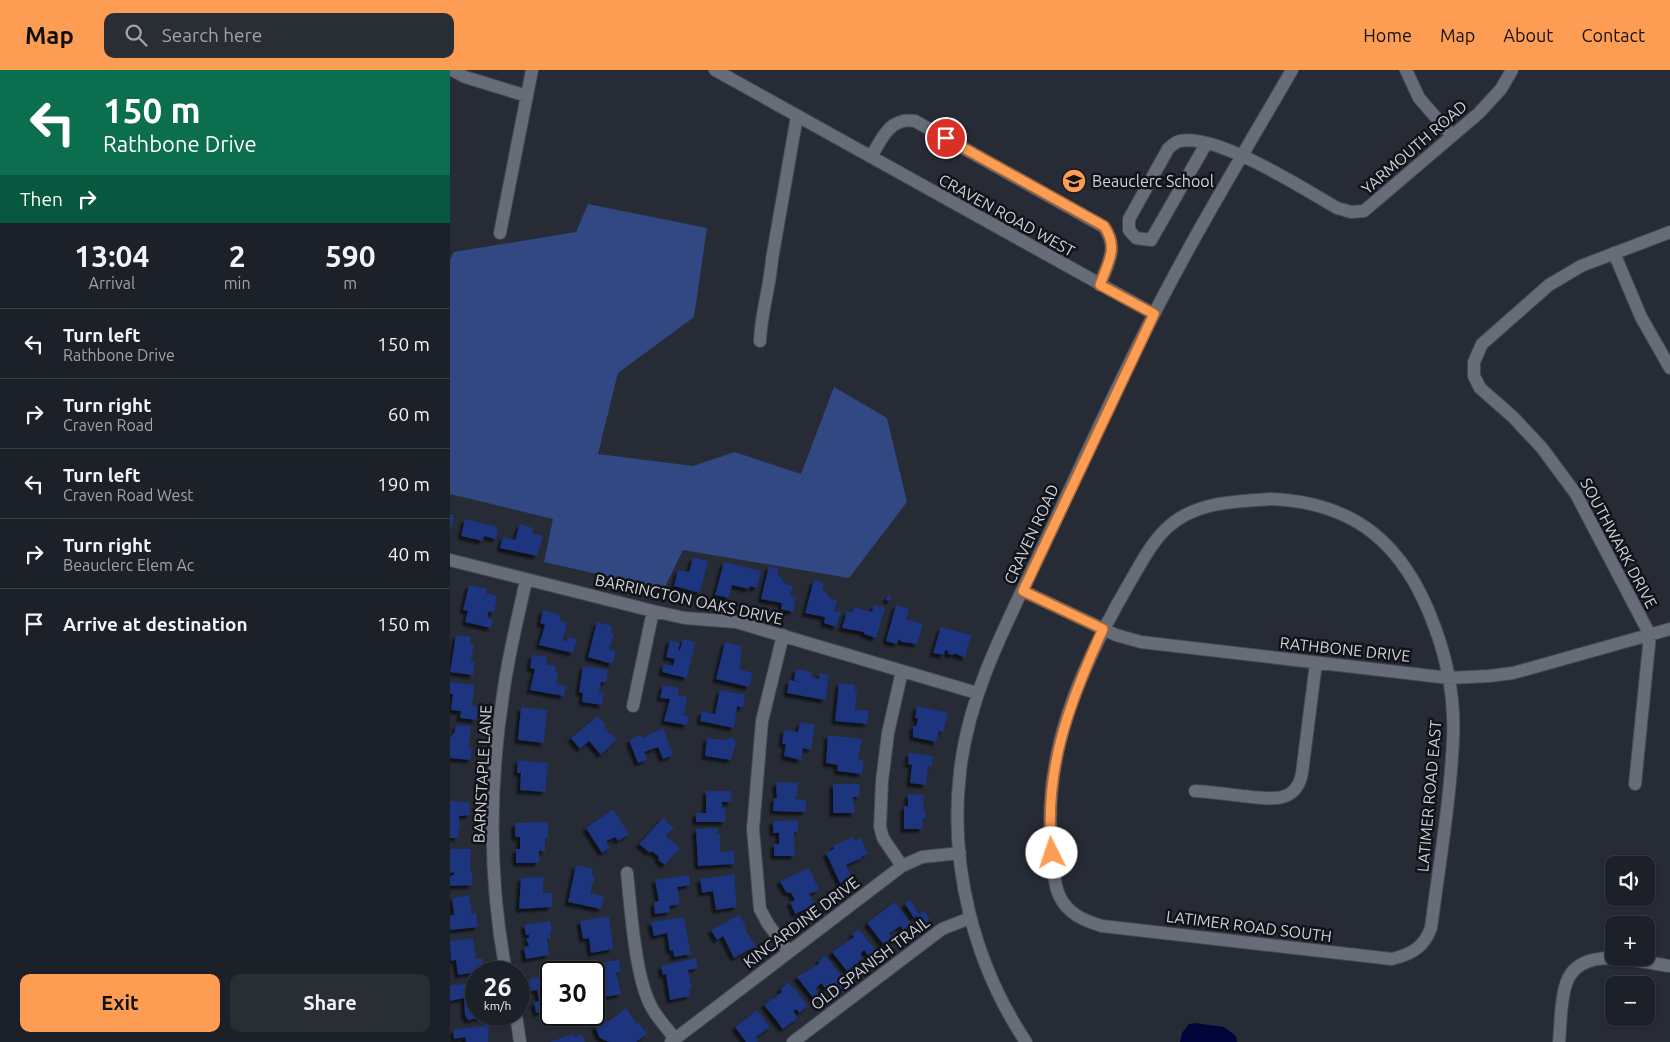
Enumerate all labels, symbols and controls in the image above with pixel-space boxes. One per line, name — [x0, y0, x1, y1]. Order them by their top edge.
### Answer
search box — [104, 13, 454, 58]
icon: search — [122, 21, 150, 49]
text: Map — [25, 22, 74, 49]
text: Search here — [162, 24, 262, 46]
text: Home — [1363, 25, 1412, 45]
text: Map — [1440, 25, 1475, 45]
text: About — [1503, 25, 1553, 45]
text: Contact — [1581, 25, 1645, 45]
icon: left — [20, 90, 85, 155]
text: 150 m — [103, 90, 201, 130]
street label: YARMOUTH ROAD — [1358, 96, 1470, 198]
pin — [925, 117, 967, 159]
icon: arrive — [932, 124, 960, 152]
text: Rathbone Drive — [103, 131, 257, 156]
school or university icon: Beauclerc School — [1061, 168, 1087, 194]
street label: CRAVEN ROAD WEST — [936, 170, 1078, 260]
place label: Beauclerc School — [1092, 172, 1214, 190]
icon: right — [73, 185, 101, 213]
text: Then — [20, 188, 63, 210]
text: 13:04 — [74, 239, 149, 273]
text: 2 — [229, 239, 246, 273]
text: 590 — [325, 239, 376, 273]
text: Arrival — [89, 274, 135, 292]
text: min — [224, 274, 251, 292]
text: m — [343, 274, 357, 292]
text: Turn left — [63, 324, 141, 346]
icon: left — [20, 330, 48, 358]
text: 150 m — [377, 333, 430, 355]
text: Rathbone Drive — [63, 346, 175, 364]
text: Turn right — [63, 394, 151, 416]
icon: right — [20, 400, 48, 428]
text: 60 m — [388, 403, 430, 425]
text: Craven Road — [63, 416, 153, 434]
text: Turn left — [63, 464, 141, 486]
icon: left — [20, 470, 48, 498]
text: 190 m — [377, 473, 430, 495]
street label: SOUTHWARK DRIVE — [1577, 475, 1661, 611]
street label: CRAVEN ROAD — [1000, 481, 1062, 587]
text: Craven Road West — [63, 486, 194, 504]
text: Turn right — [63, 534, 151, 556]
icon: right — [20, 540, 48, 568]
text: 40 m — [388, 543, 430, 565]
text: Beauclerc Elem Ac — [63, 556, 194, 574]
street label: BARRINGTON OAKS DRIVE — [593, 570, 785, 628]
icon: arrive — [20, 610, 48, 638]
text: Arrive at destination — [63, 613, 248, 635]
text: 150 m — [377, 613, 430, 635]
street label: RATHBONE DRIVE — [1279, 633, 1411, 665]
street label: BARNSTAPLE LANE — [469, 704, 495, 844]
street label: LATIMER ROAD EAST — [1413, 719, 1445, 873]
position arrow — [1025, 826, 1077, 878]
map controls — [1605, 856, 1655, 1026]
button: sound — [1605, 856, 1655, 906]
street label: KINCARDINE DRIVE — [740, 873, 862, 971]
street label: LATIMER ROAD SOUTH — [1165, 907, 1333, 945]
street label: OLD SPANISH TRAIL — [807, 913, 933, 1013]
button: + — [1605, 916, 1655, 966]
speed limit sign: 30 — [540, 961, 605, 1026]
text: 26 — [483, 973, 512, 1001]
button: Exit — [20, 974, 220, 1032]
button: Share — [230, 974, 430, 1032]
button: − — [1605, 976, 1655, 1026]
text: km/h — [484, 999, 511, 1012]

